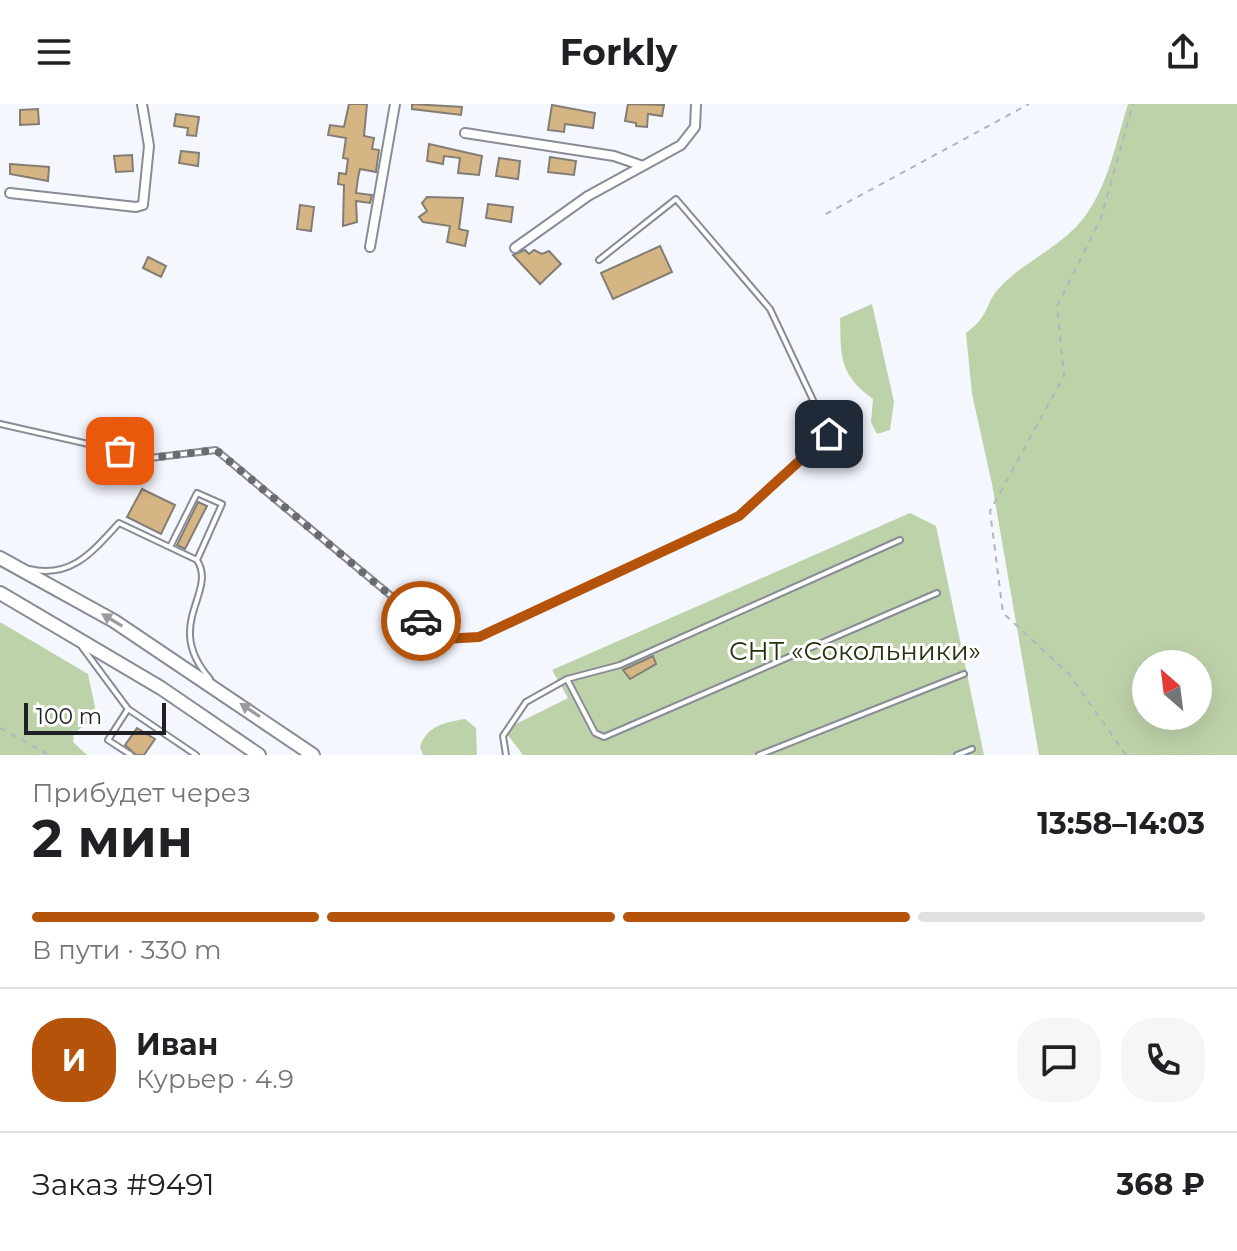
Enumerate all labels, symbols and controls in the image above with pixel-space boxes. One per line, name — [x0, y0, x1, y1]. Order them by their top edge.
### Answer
icon: menu — [32, 30, 76, 74]
text: Forkly — [560, 30, 677, 74]
icon: share — [1161, 30, 1205, 74]
pin — [795, 400, 863, 468]
icon: home — [807, 412, 851, 456]
pin — [86, 417, 154, 485]
icon: bag — [98, 429, 142, 473]
courier — [381, 581, 461, 661]
icon: car — [399, 599, 443, 643]
one-way arrow — [101, 614, 123, 628]
park label: СНТ «Сокольники» — [729, 635, 981, 667]
north arrow — [1132, 650, 1212, 730]
map controls — [1132, 650, 1212, 730]
scale bar — [24, 699, 166, 735]
text: 100 m — [36, 703, 102, 730]
one-way arrow — [239, 703, 260, 718]
text: Прибудет через — [32, 777, 251, 809]
text: 13:58–14:03 — [1037, 805, 1205, 842]
text: 2 мин — [32, 807, 193, 870]
text: В пути · 330 m — [32, 934, 222, 966]
button: chat — [1017, 1018, 1101, 1102]
button: phone — [1121, 1018, 1205, 1102]
text: Иван — [136, 1026, 218, 1063]
text: И — [62, 1042, 86, 1079]
text: Курьер · 4.9 — [136, 1063, 294, 1095]
text: Заказ #9491 — [32, 1166, 214, 1203]
text: 368 ₽ — [1117, 1166, 1205, 1203]

